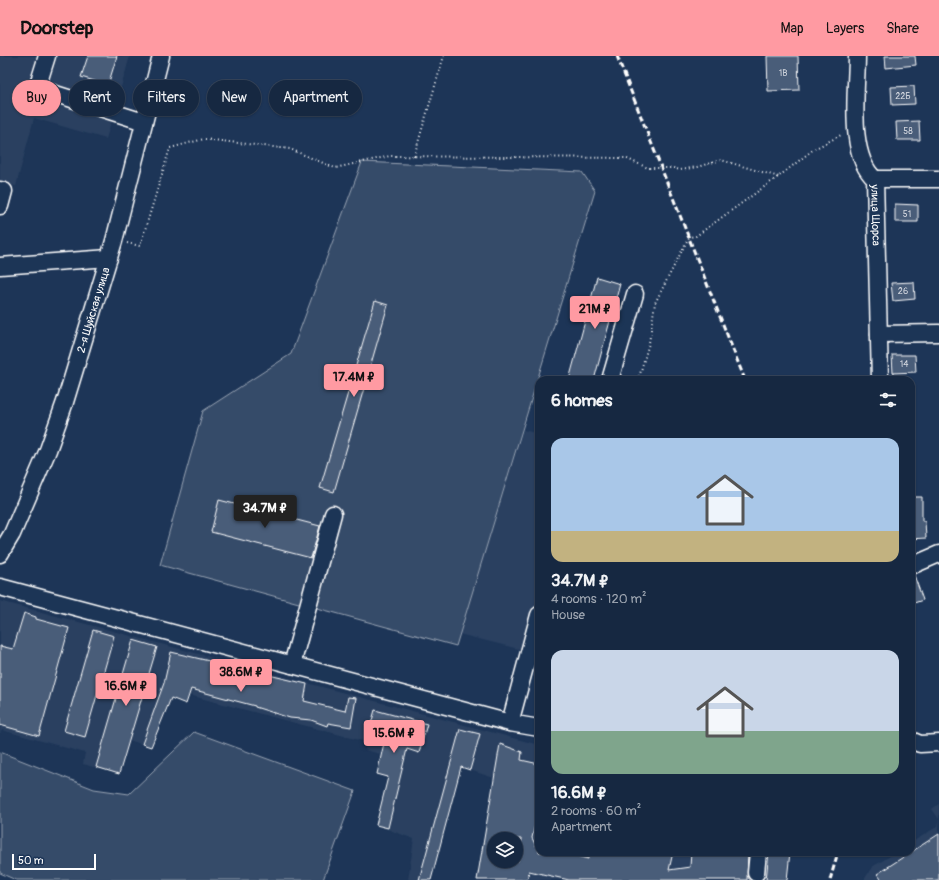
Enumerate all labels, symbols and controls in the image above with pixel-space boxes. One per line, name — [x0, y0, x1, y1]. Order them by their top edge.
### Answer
text: Doorstep — [20, 16, 94, 40]
text: Map — [781, 20, 804, 37]
text: Layers — [826, 20, 864, 37]
text: Share — [886, 20, 919, 37]
house number: 1В — [779, 68, 787, 79]
chip: Buy — [12, 80, 61, 116]
chip: Rent — [69, 80, 125, 116]
chip: Filters — [133, 80, 199, 116]
chip: New — [207, 80, 261, 116]
chip: Apartment — [269, 80, 362, 116]
house number: 22Б — [895, 91, 911, 102]
house number: 58 — [903, 126, 913, 137]
street label: улица Щорса — [869, 183, 883, 246]
house number: 51 — [903, 209, 911, 220]
street label: 2-я Шуйская улица — [74, 265, 112, 354]
house number: 26 — [898, 286, 908, 297]
pin: 21M ₽ — [567, 296, 623, 330]
text: 21M ₽ — [579, 301, 611, 317]
house number: 14 — [900, 359, 909, 370]
pin: 17.4M ₽ — [317, 364, 391, 398]
text: 17.4M ₽ — [333, 369, 375, 385]
icon: filters — [877, 389, 899, 411]
text: 6 homes — [551, 390, 612, 411]
icon: home — [689, 464, 761, 536]
pin: 34.7M ₽ — [228, 495, 302, 529]
text: 34.7M ₽ — [243, 500, 287, 516]
text: 34.7M ₽ — [551, 570, 609, 591]
text: 4 rooms · 120 m² — [551, 591, 646, 607]
text: House — [551, 607, 585, 623]
pin: 38.6M ₽ — [204, 659, 278, 693]
text: 38.6M ₽ — [219, 664, 263, 680]
pin: 16.6M ₽ — [89, 673, 163, 707]
icon: home — [689, 676, 761, 748]
text: 16.6M ₽ — [104, 678, 148, 694]
pin: 15.6M ₽ — [357, 720, 431, 754]
text: 15.6M ₽ — [373, 725, 415, 741]
text: 16.6M ₽ — [551, 782, 607, 803]
text: 2 rooms · 60 m² — [551, 803, 641, 819]
text: Apartment — [551, 819, 612, 835]
map controls — [487, 832, 523, 868]
button: layers — [487, 832, 523, 868]
scale bar — [12, 852, 96, 871]
text: 50 m — [18, 854, 44, 867]

